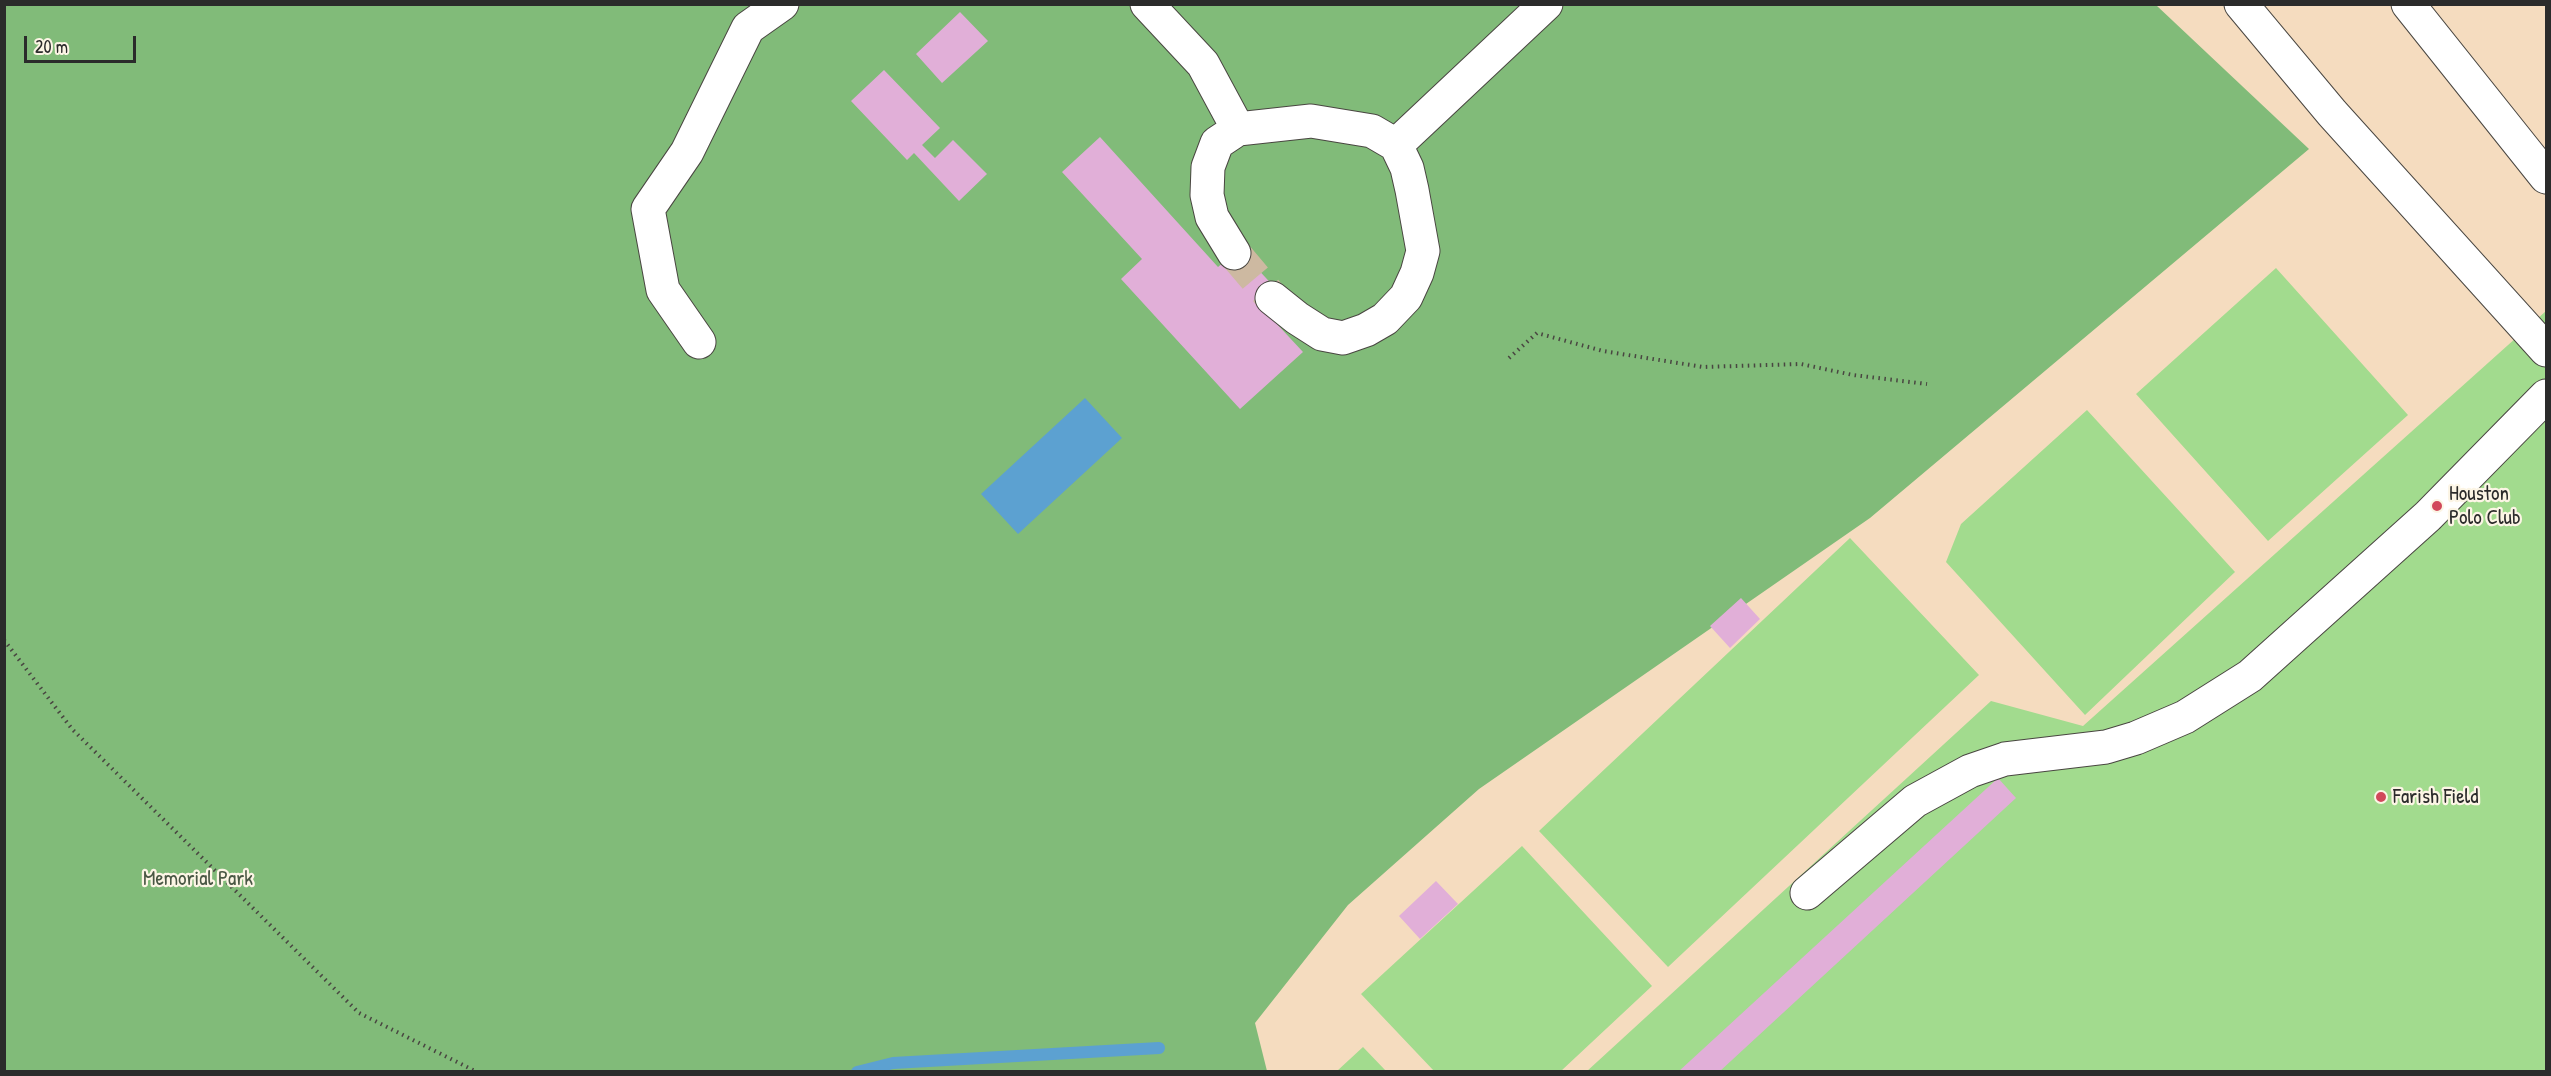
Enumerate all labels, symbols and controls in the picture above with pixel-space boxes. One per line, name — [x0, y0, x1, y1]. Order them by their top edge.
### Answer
scale bar — [27, 24, 140, 62]
text: 20 m — [35, 34, 68, 59]
place label: Houston Polo Club — [2449, 481, 2521, 531]
marker: Houston Polo Club — [2430, 499, 2444, 513]
place label: Farish Field — [2393, 784, 2478, 810]
marker: Farish Field — [2374, 790, 2388, 804]
park label: Memorial Park — [143, 866, 253, 892]

